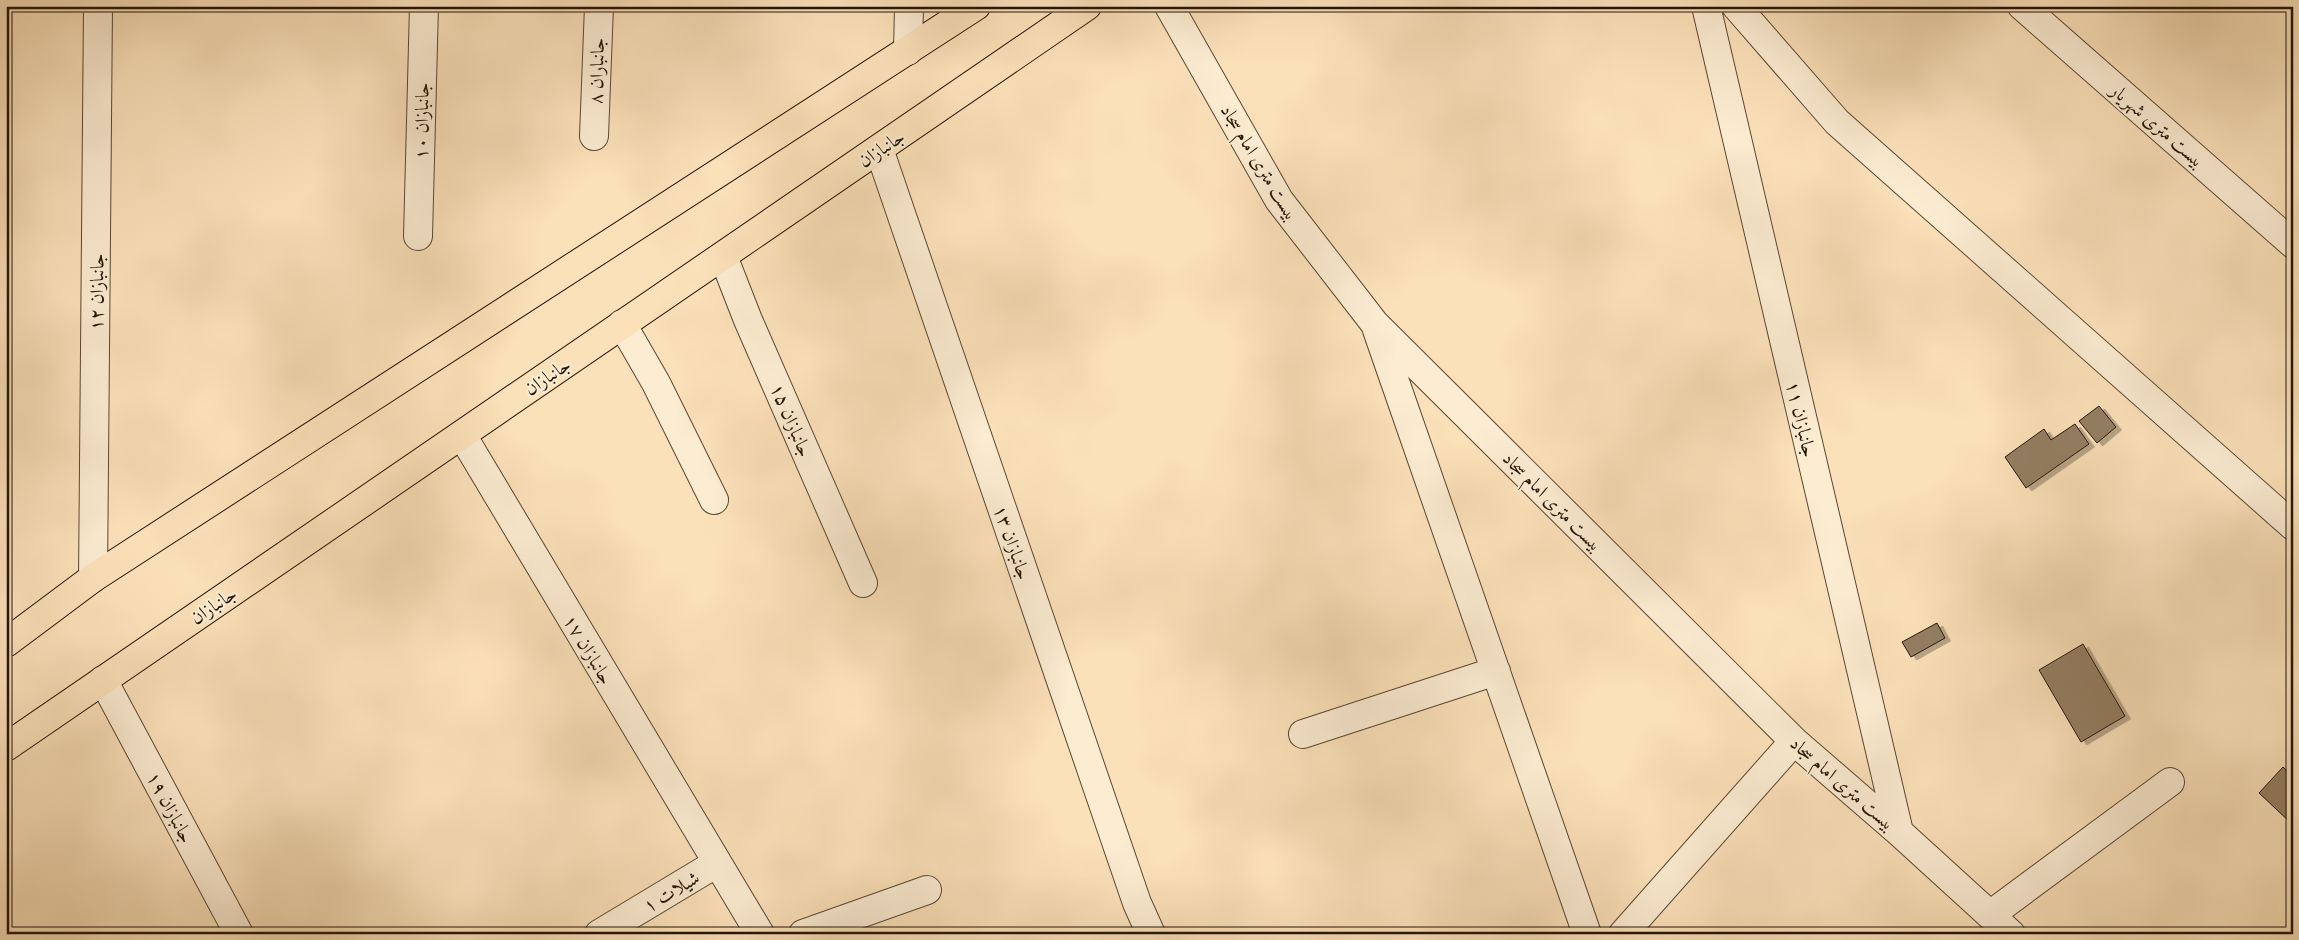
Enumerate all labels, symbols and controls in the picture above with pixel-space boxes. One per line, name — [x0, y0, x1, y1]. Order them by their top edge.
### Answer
street label: جانباران ۸ — [584, 37, 613, 105]
street label: بیست متری شهریار — [2102, 77, 2209, 175]
street label: جانبازان ۱۰ — [409, 82, 438, 160]
street label: بیست متری امام سجاد — [1212, 100, 1303, 227]
street label: جانبازان — [854, 125, 911, 176]
street label: جانبازان ۱۲ — [84, 253, 113, 331]
street label: جانبازان — [520, 353, 577, 404]
street label: جانبازان ۱۱ — [1778, 379, 1821, 460]
street label: جانبازان ۱۵ — [762, 380, 817, 462]
street label: بیست متری امام سجاد — [1494, 447, 1607, 560]
street label: جانبازان ۱۳ — [985, 502, 1036, 584]
street label: جانبازان — [186, 582, 243, 633]
street label: جانبازان ۱۷ — [555, 610, 618, 690]
street label: بیست متری امام سجاد — [1782, 731, 1900, 839]
street label: جانبازان ۱۹ — [139, 768, 199, 849]
street label: شیلات ۱ — [639, 866, 706, 921]

